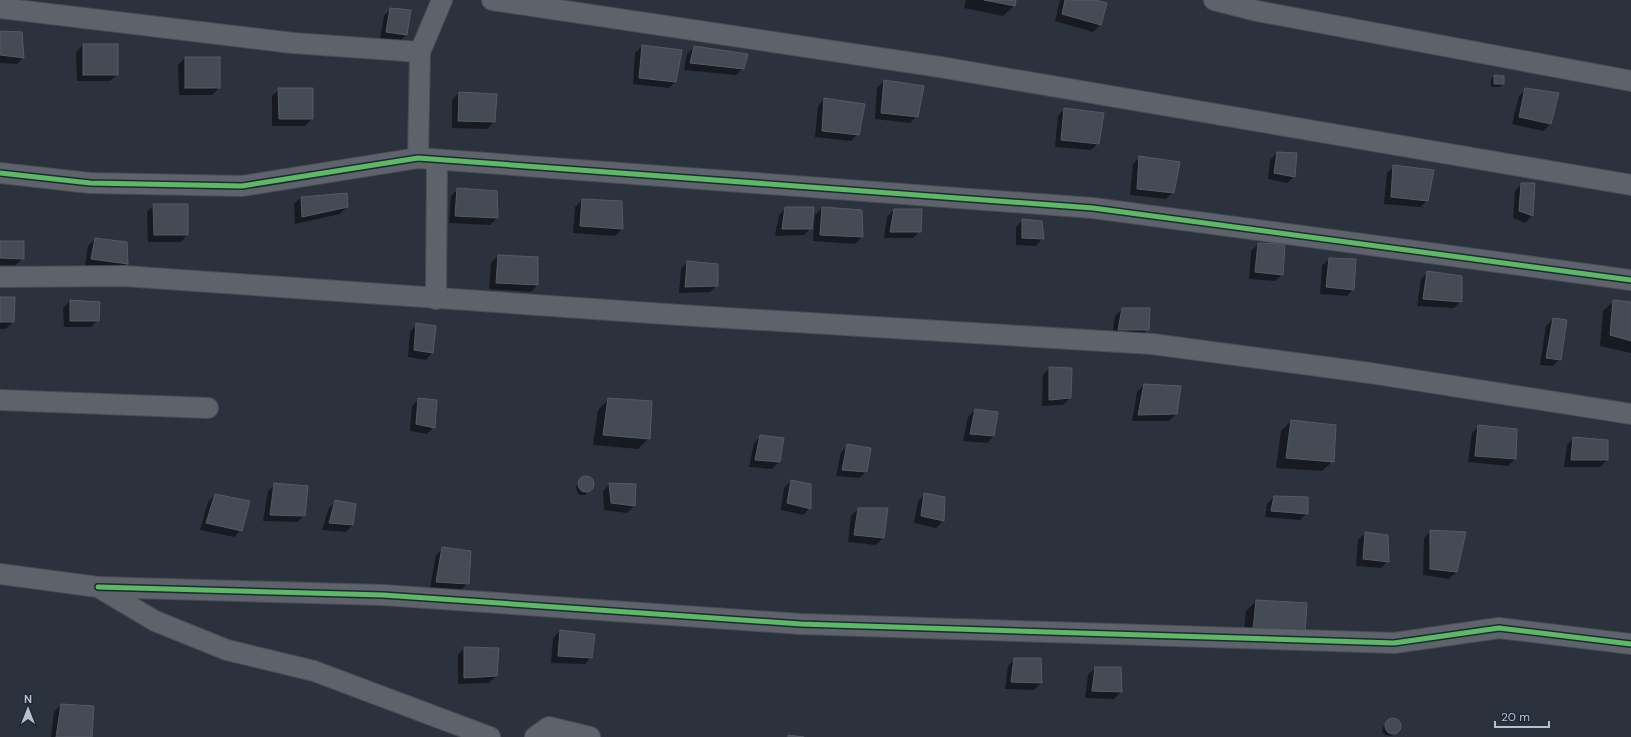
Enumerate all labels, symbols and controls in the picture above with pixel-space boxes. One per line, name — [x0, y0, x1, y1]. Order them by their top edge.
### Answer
north arrow — [8, 689, 48, 729]
text: N — [24, 692, 32, 706]
scale bar — [1495, 703, 1549, 729]
text: 20 m — [1501, 709, 1530, 725]

